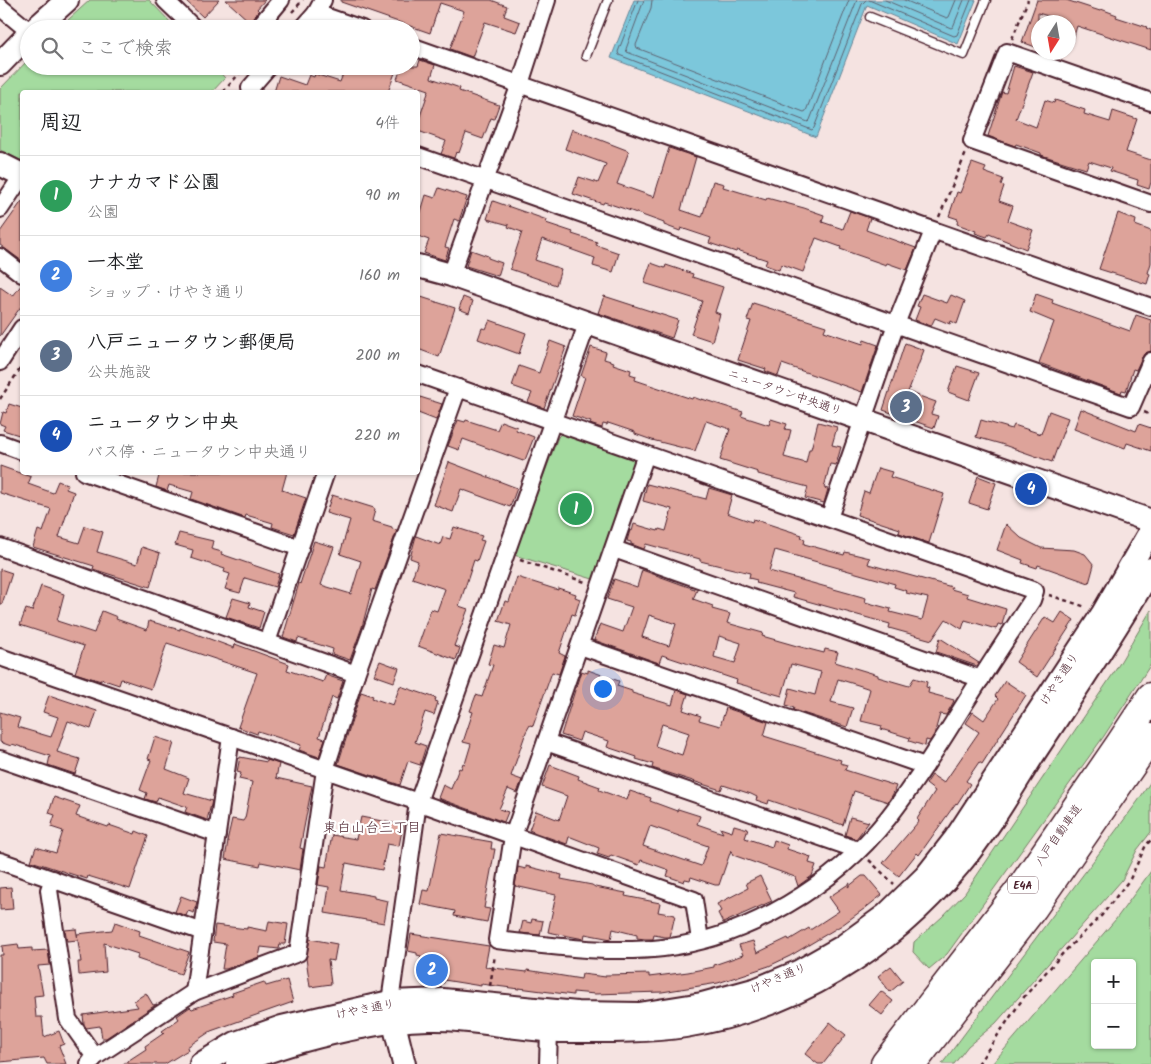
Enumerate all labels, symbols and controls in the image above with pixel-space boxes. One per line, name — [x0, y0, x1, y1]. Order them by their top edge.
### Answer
north arrow — [1031, 15, 1076, 60]
search box — [20, 20, 420, 75]
icon: search — [38, 34, 66, 62]
text: ここで検索 — [78, 34, 173, 64]
text: 周辺 — [40, 107, 82, 140]
text: 4件 — [375, 111, 400, 136]
text: ナナカマド公園 — [87, 168, 220, 198]
text: 1 — [54, 183, 58, 208]
text: 90 m — [365, 183, 400, 208]
text: 公園 — [87, 200, 119, 225]
text: 一本堂 — [87, 248, 144, 278]
text: 2 — [51, 263, 61, 288]
text: 160 m — [359, 263, 400, 288]
text: ショップ · けやき通り — [87, 280, 247, 305]
text: 八戸ニュータウン郵便局 — [87, 328, 296, 358]
text: 3 — [52, 343, 60, 368]
text: 200 m — [356, 343, 400, 368]
text: 公共施設 — [87, 360, 151, 385]
street label: ニュータウン中央通り — [725, 364, 845, 421]
pin: 3 — [890, 388, 922, 426]
text: ニュータウン中央 — [87, 408, 239, 438]
text: 4 — [52, 423, 60, 448]
text: 220 m — [354, 423, 400, 448]
text: バス停 · ニュータウン中央通り — [87, 440, 311, 465]
pin: 4 — [1015, 470, 1047, 508]
pin: 1 — [560, 490, 592, 528]
street label: けやき通り — [1035, 649, 1084, 710]
your location — [590, 676, 616, 702]
street label: 八戸自動車道 — [1030, 800, 1087, 870]
district label: 東白山台三丁目 — [323, 817, 421, 839]
road number: E4A — [1008, 876, 1038, 894]
pin: 2 — [416, 951, 448, 989]
street label: けやき通り — [747, 958, 810, 999]
map controls — [1091, 959, 1136, 1049]
button: + — [1091, 959, 1136, 1004]
street label: けやき通り — [334, 994, 396, 1025]
button: − — [1091, 1004, 1136, 1049]

